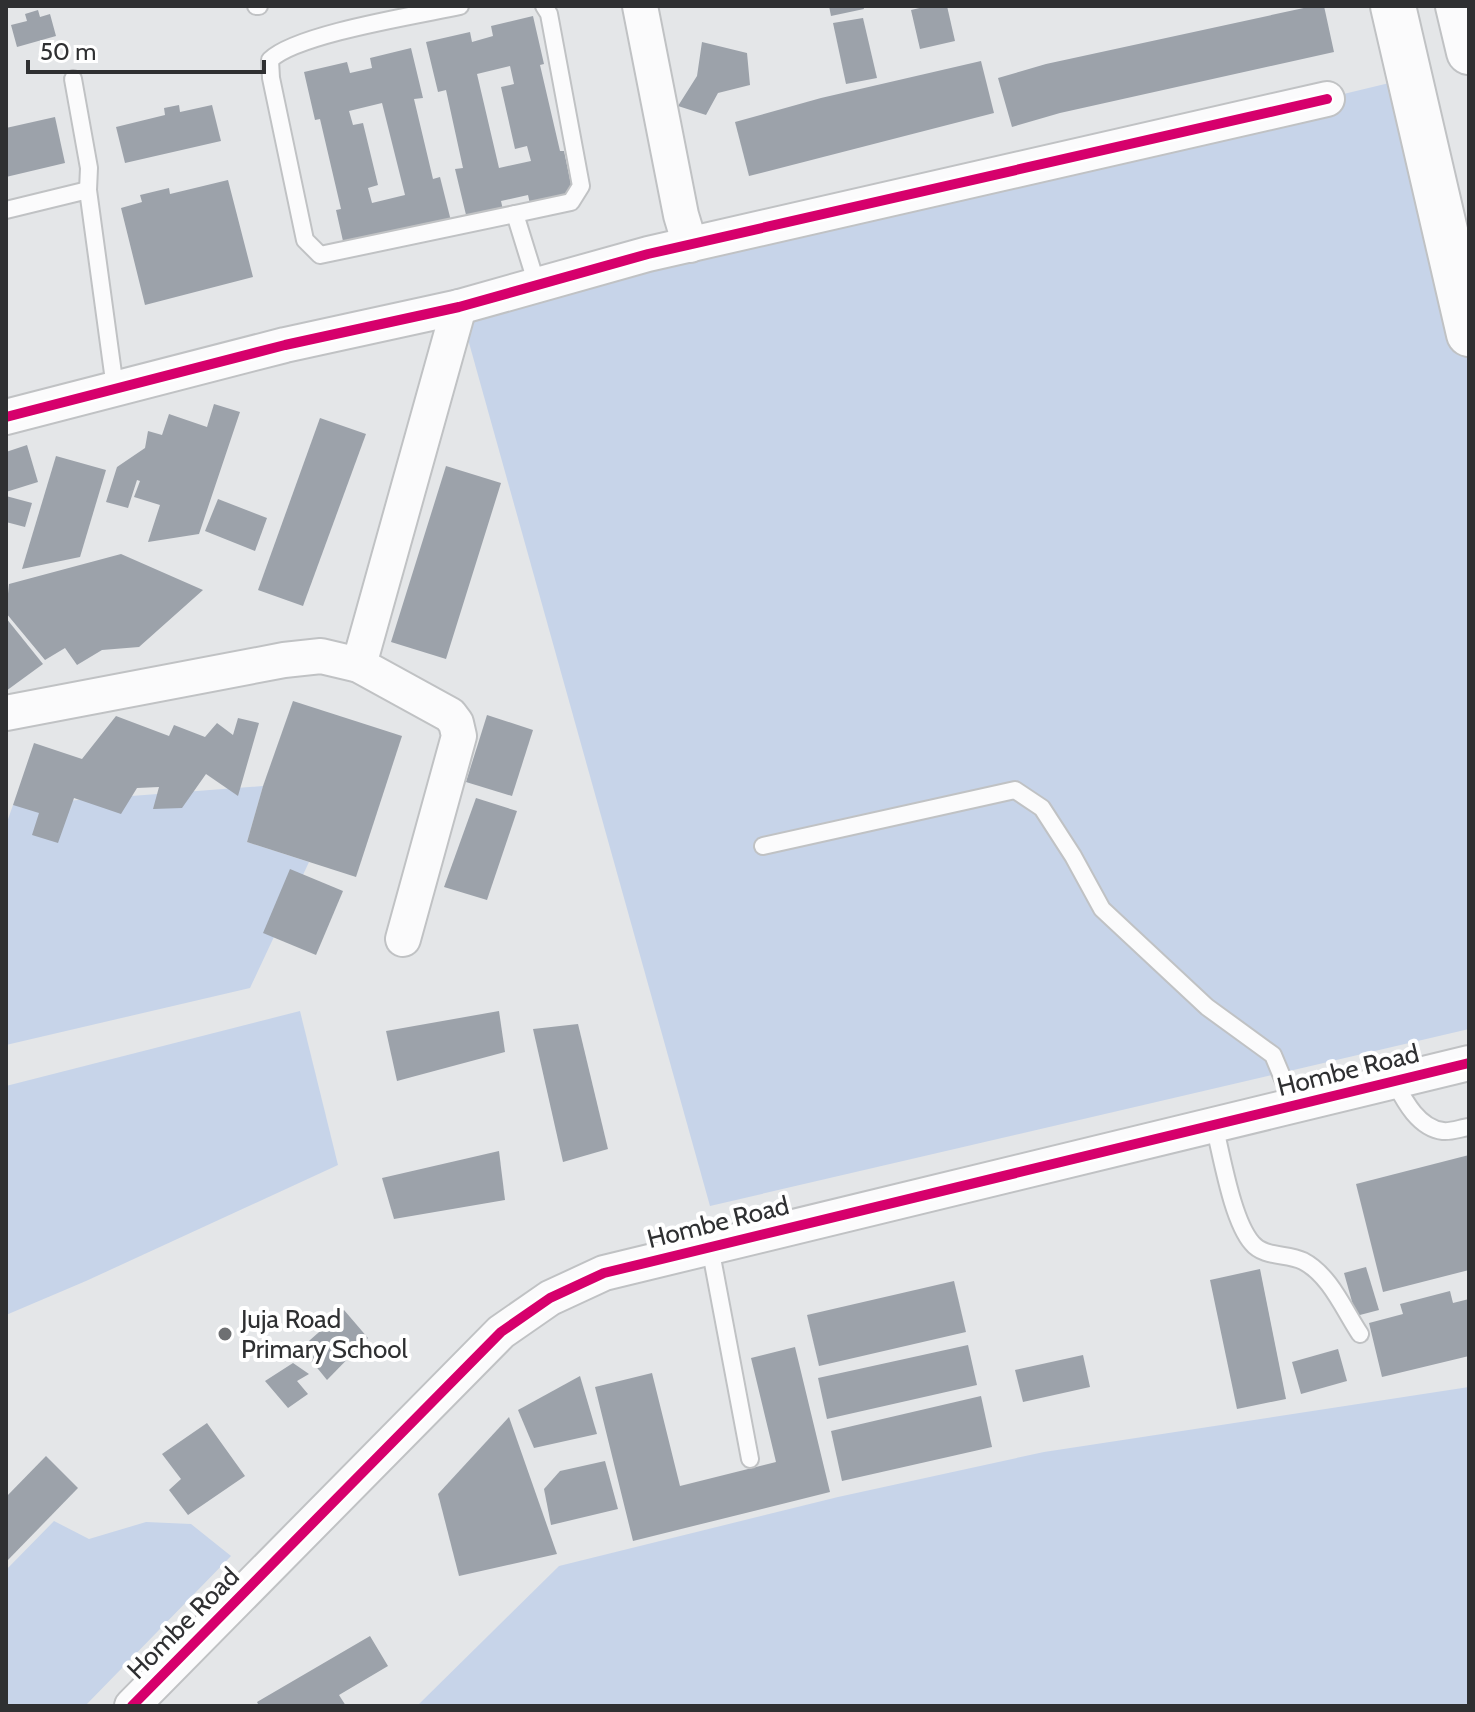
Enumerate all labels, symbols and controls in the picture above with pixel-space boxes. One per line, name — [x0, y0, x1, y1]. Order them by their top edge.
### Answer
scale bar — [28, 24, 264, 74]
text: 50 m — [40, 37, 96, 66]
street label: Hombe Road — [1274, 1037, 1422, 1103]
street label: Hombe Road — [644, 1189, 792, 1255]
place label: Juja Road Primary School — [240, 1303, 408, 1365]
marker: Juja Road Primary School — [216, 1325, 234, 1343]
street label: Hombe Road — [120, 1560, 246, 1686]

